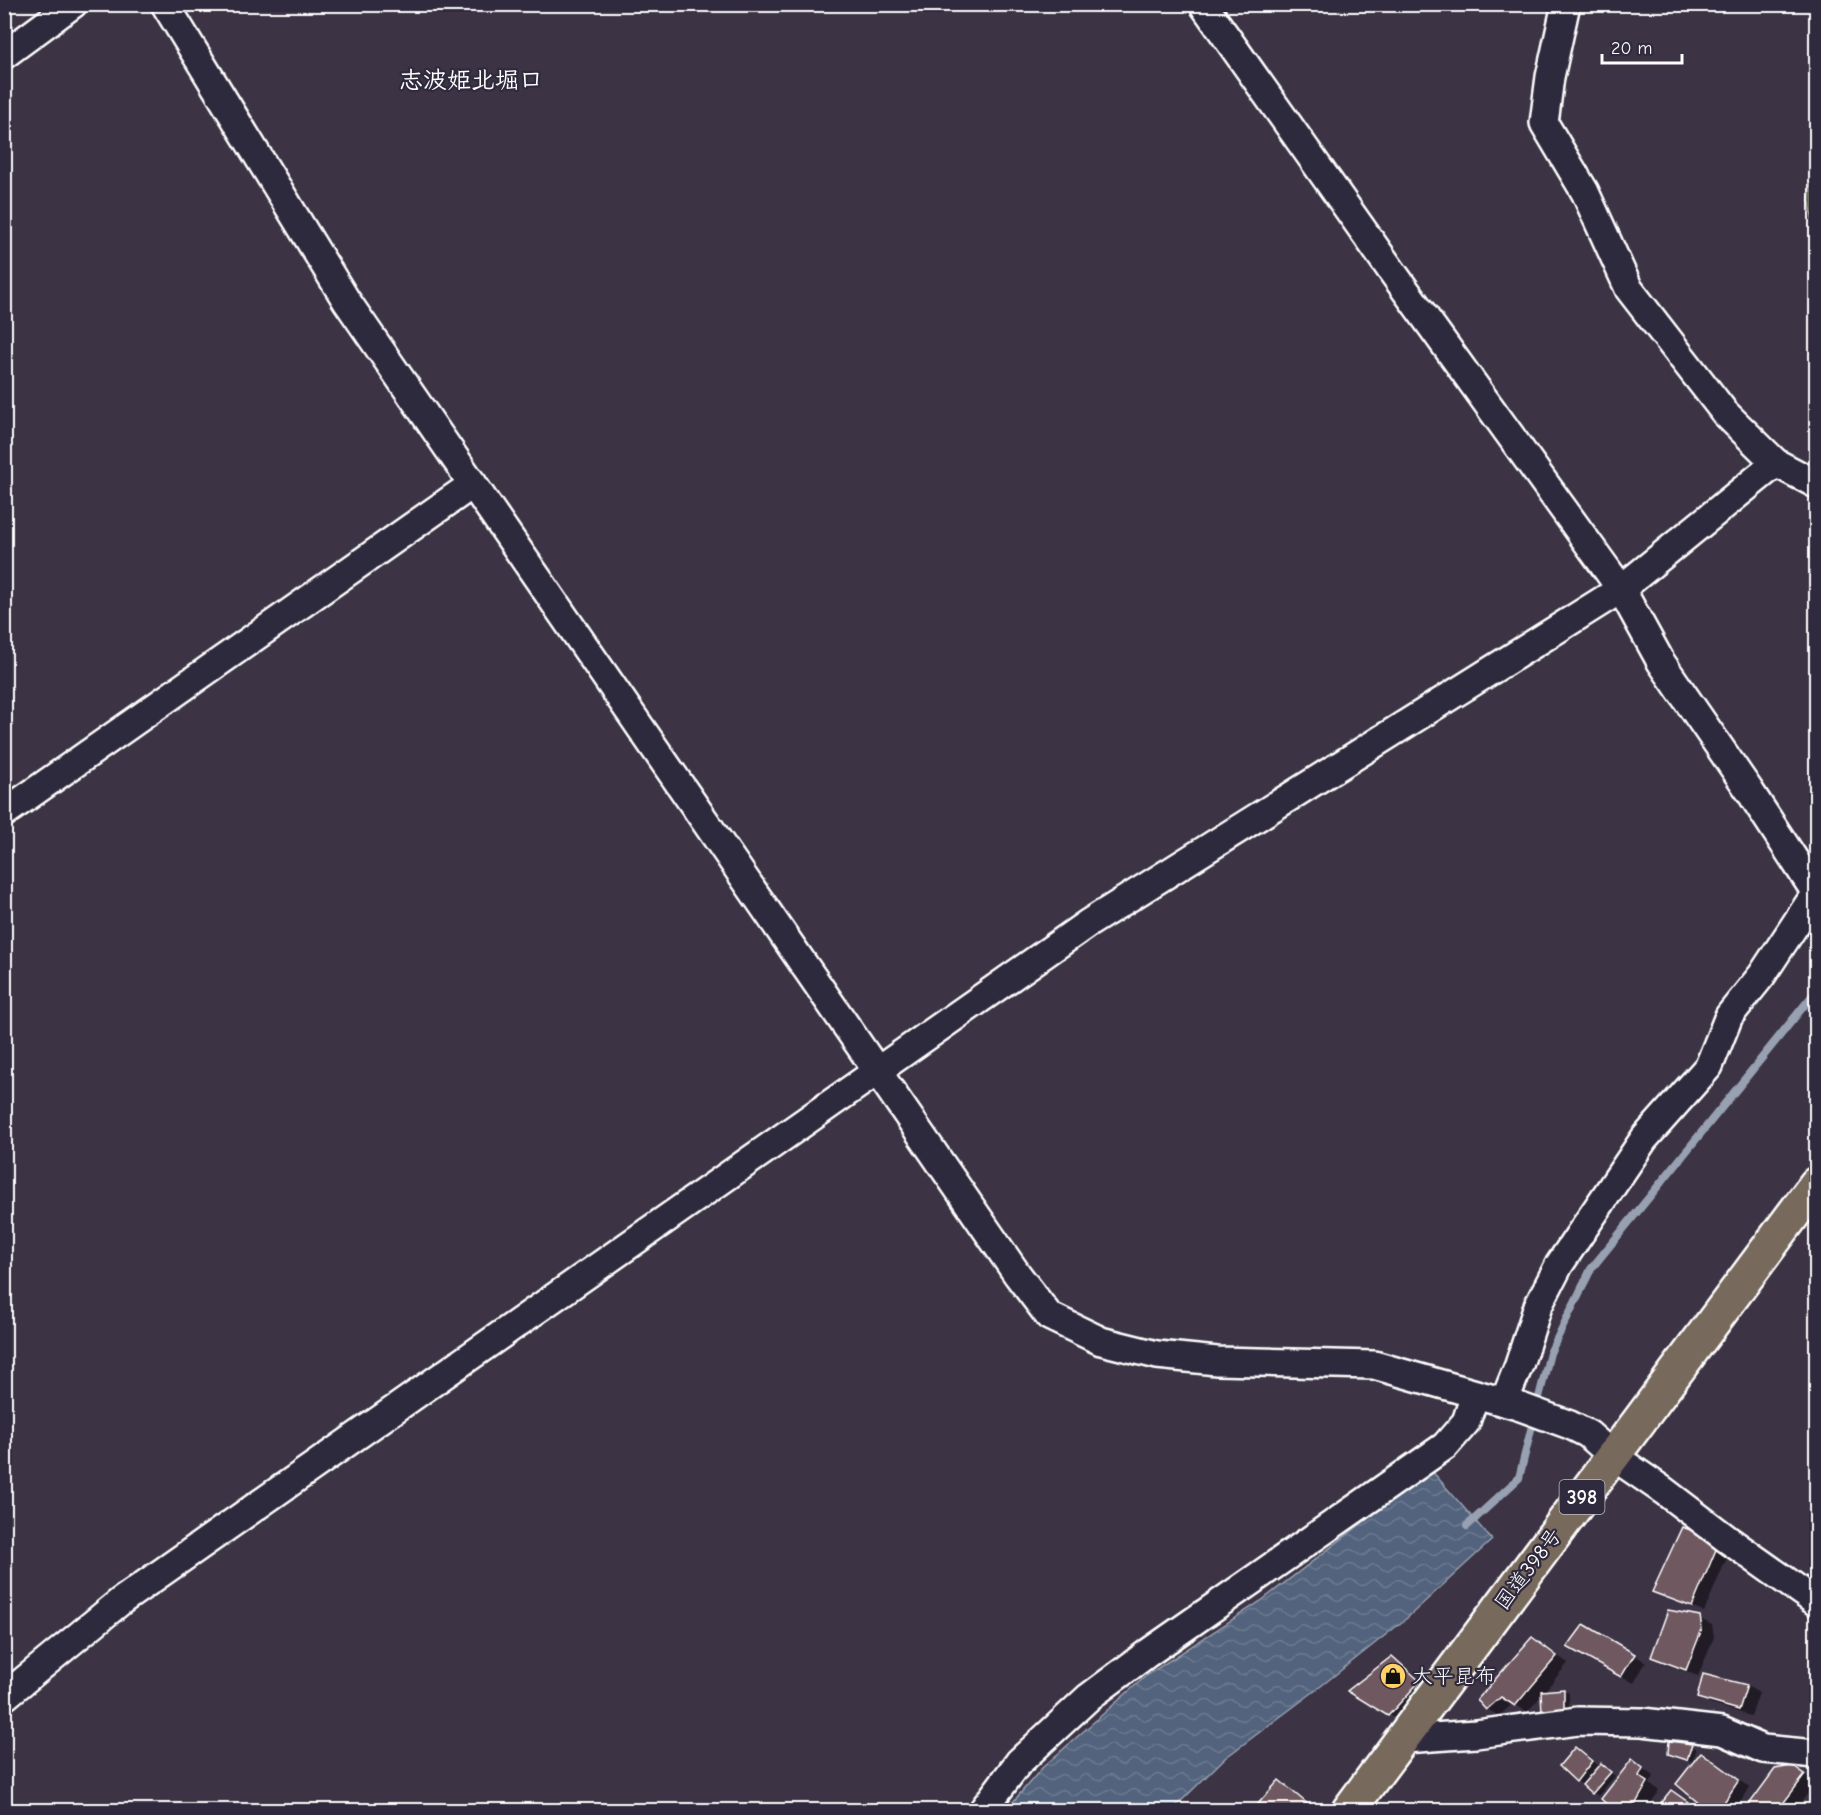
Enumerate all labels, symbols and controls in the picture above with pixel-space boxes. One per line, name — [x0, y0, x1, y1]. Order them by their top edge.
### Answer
scale bar — [1602, 27, 1682, 65]
text: 20 m — [1611, 38, 1652, 59]
district label: 志波姫北堀口 — [399, 66, 543, 94]
road number: 398 — [1560, 1480, 1604, 1514]
street label: 国道398号 — [1490, 1524, 1566, 1614]
shop icon: 大平昆布 — [1378, 1661, 1408, 1691]
place label: 大平昆布 — [1412, 1664, 1496, 1688]

